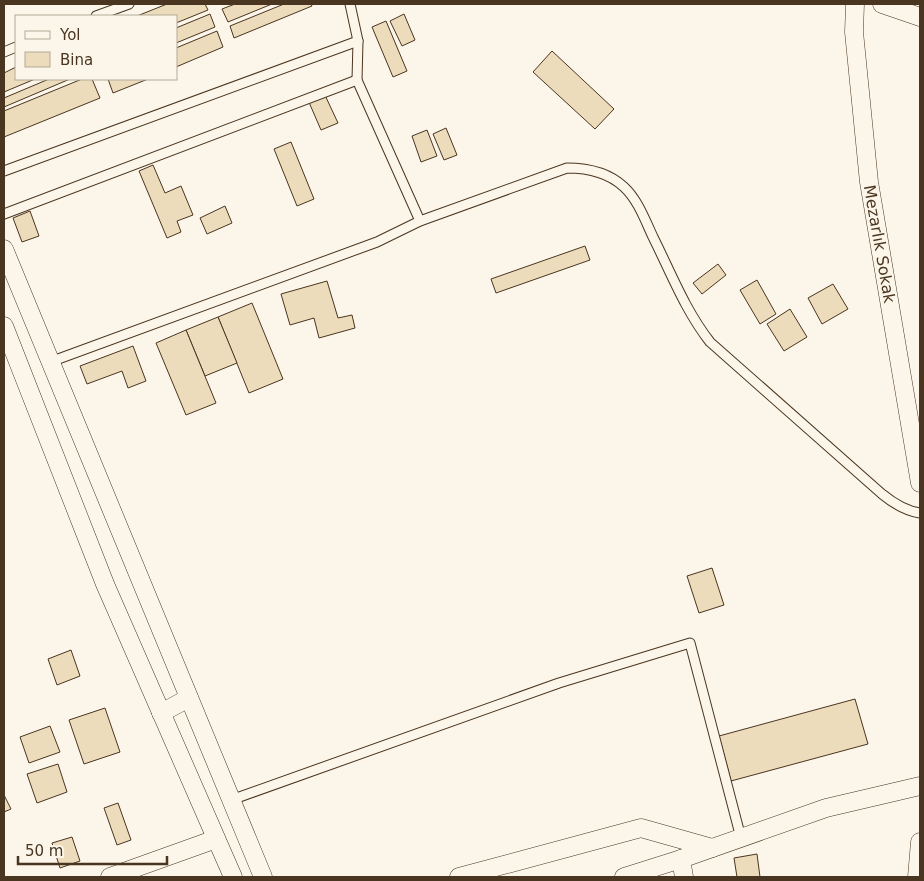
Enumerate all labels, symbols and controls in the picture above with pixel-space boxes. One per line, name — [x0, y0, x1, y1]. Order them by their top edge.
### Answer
legend — [15, 15, 178, 80]
text: Yol — [59, 26, 81, 44]
text: Bina — [60, 51, 93, 69]
street label: Mezarlık Sokak — [860, 184, 899, 305]
scale bar — [18, 834, 166, 866]
text: 50 m — [25, 842, 63, 860]

